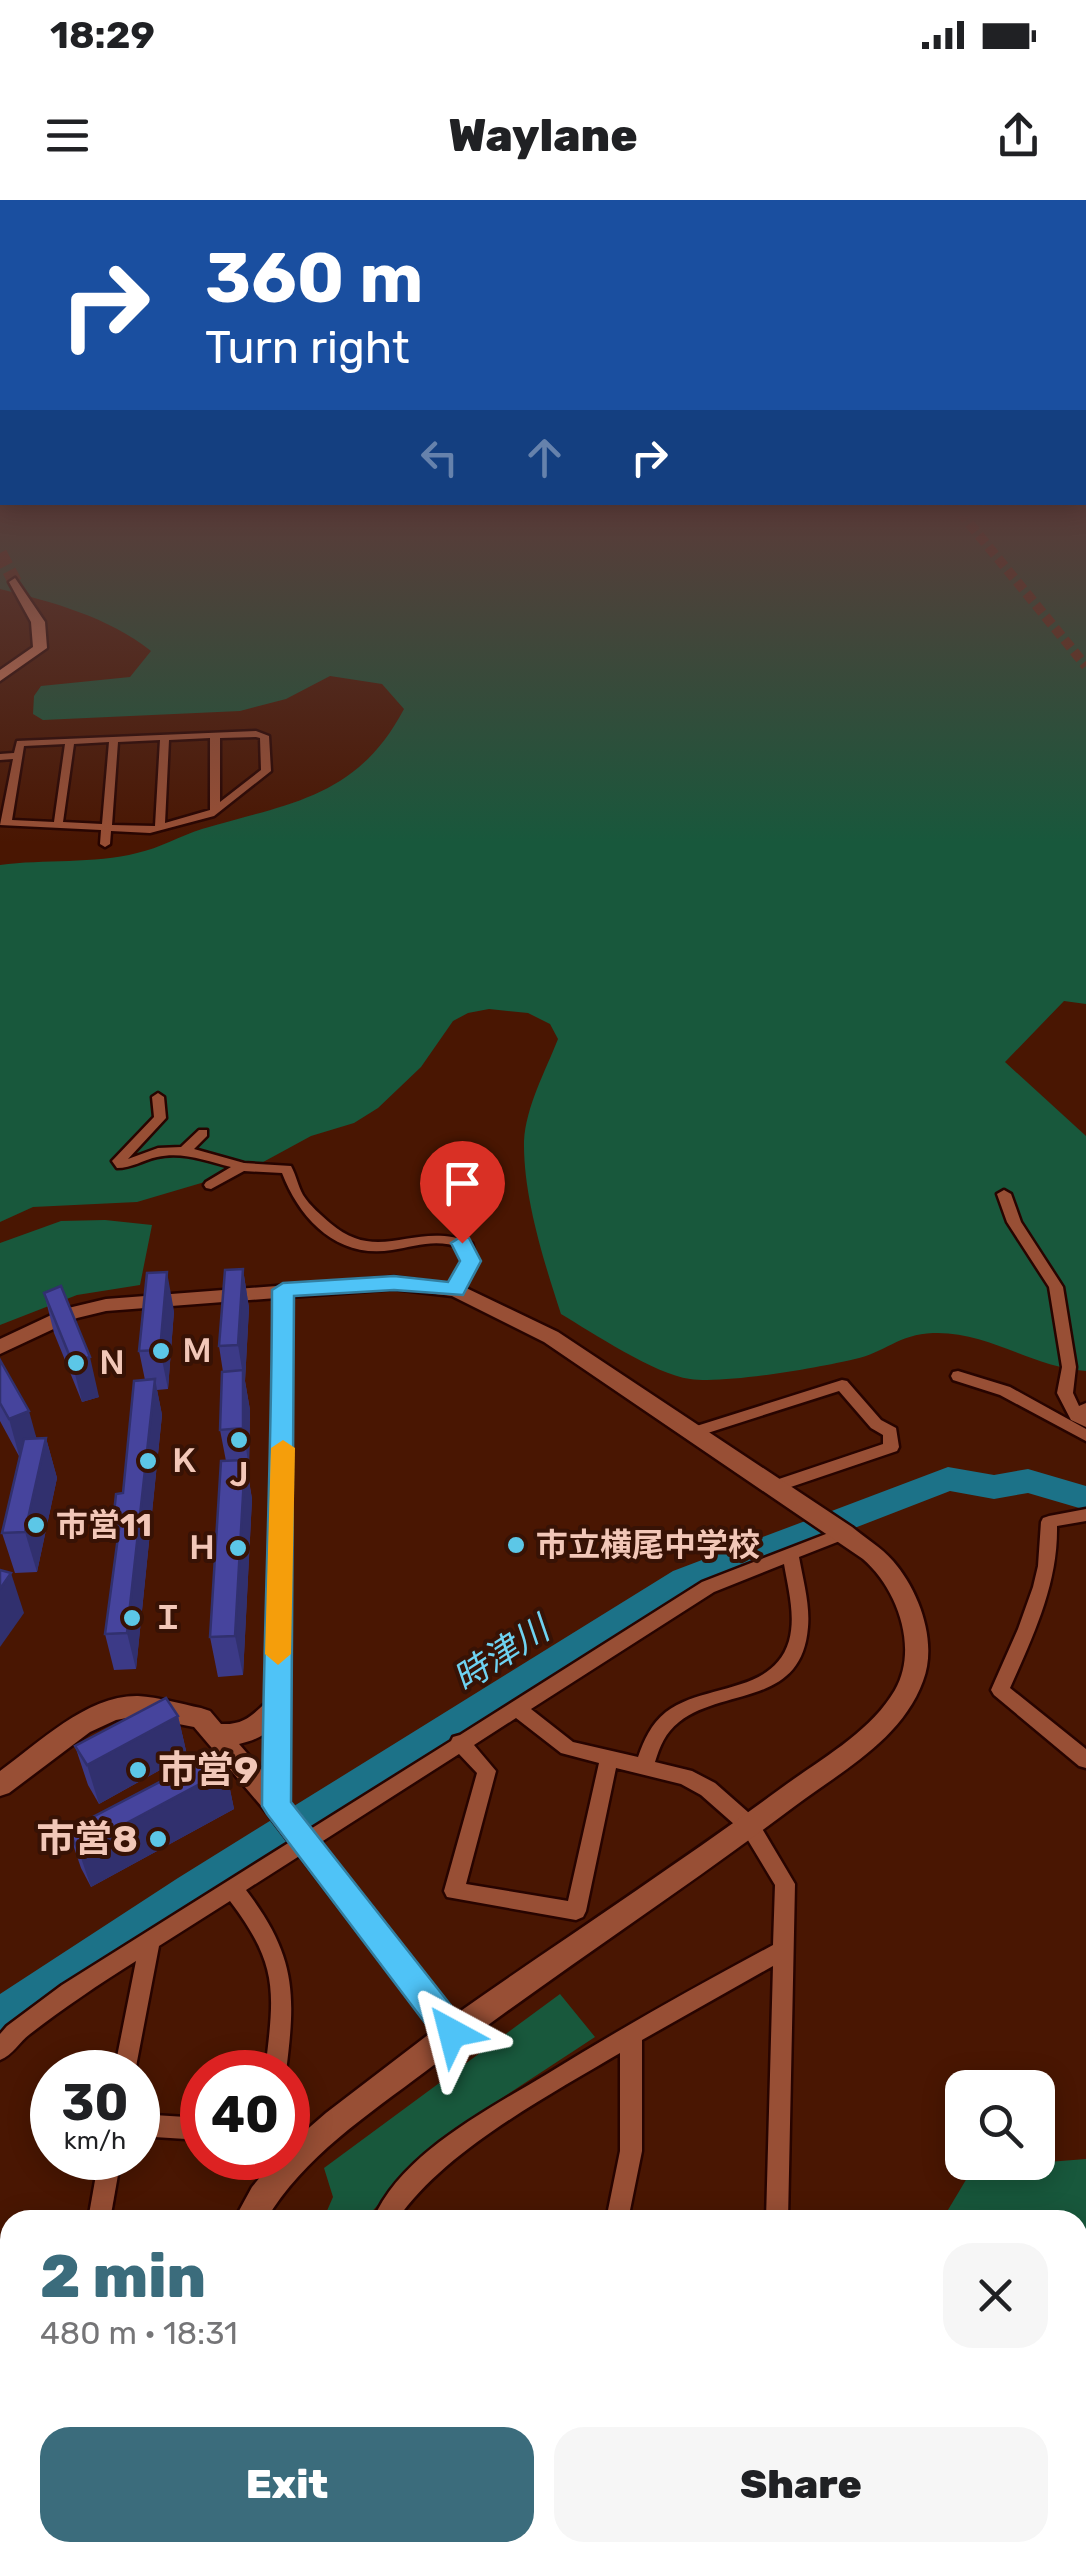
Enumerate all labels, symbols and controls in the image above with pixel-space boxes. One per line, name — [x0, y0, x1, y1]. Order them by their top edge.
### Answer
text: 18:29 — [50, 12, 155, 58]
icon: menu — [40, 108, 95, 163]
icon: share — [991, 108, 1046, 163]
text: Waylane — [448, 109, 638, 162]
text: 360 m — [205, 237, 423, 320]
icon: right — [40, 240, 170, 370]
text: Turn right — [205, 321, 409, 374]
icon: left — [412, 430, 467, 485]
icon: ahead — [517, 430, 572, 485]
icon: right — [622, 430, 677, 485]
pin — [420, 1141, 505, 1244]
icon: arrive — [435, 1156, 490, 1211]
place label: Ｍ — [181, 1332, 213, 1370]
marker: Ｍ — [150, 1340, 172, 1362]
place label: Ｎ — [96, 1344, 128, 1382]
marker: Ｎ — [65, 1352, 87, 1374]
marker: Ｊ — [228, 1429, 250, 1451]
place label: Ｋ — [168, 1442, 200, 1480]
marker: Ｋ — [137, 1450, 159, 1472]
place label: Ｊ — [223, 1456, 255, 1494]
place label: 市営11 — [56, 1506, 152, 1544]
marker: 市営11 — [25, 1514, 47, 1536]
place label: 市立横尾中学校 — [536, 1526, 760, 1564]
place label: Ｈ — [186, 1529, 218, 1567]
marker: 市立横尾中学校 — [505, 1534, 527, 1556]
marker: Ｈ — [227, 1537, 249, 1559]
place label: Ｉ — [152, 1599, 184, 1637]
water label: 時津川 — [446, 1606, 560, 1700]
marker: Ｉ — [121, 1607, 143, 1629]
place label: 市営9 — [158, 1747, 258, 1793]
marker: 市営9 — [127, 1759, 149, 1781]
place label: 市営8 — [36, 1816, 138, 1862]
marker: 市営8 — [147, 1828, 169, 1850]
position arrow — [400, 1981, 504, 2085]
speed limit sign: 40 — [180, 2050, 310, 2180]
map controls — [945, 2070, 1055, 2180]
button: search — [945, 2070, 1055, 2180]
text: 30 — [62, 2073, 128, 2133]
text: km/h — [64, 2126, 126, 2155]
text: 2 min — [40, 2241, 206, 2312]
button: close — [943, 2243, 1048, 2348]
text: 480 m · 18:31 — [40, 2314, 238, 2352]
button: Exit — [40, 2427, 534, 2542]
button: Share — [554, 2427, 1048, 2542]

